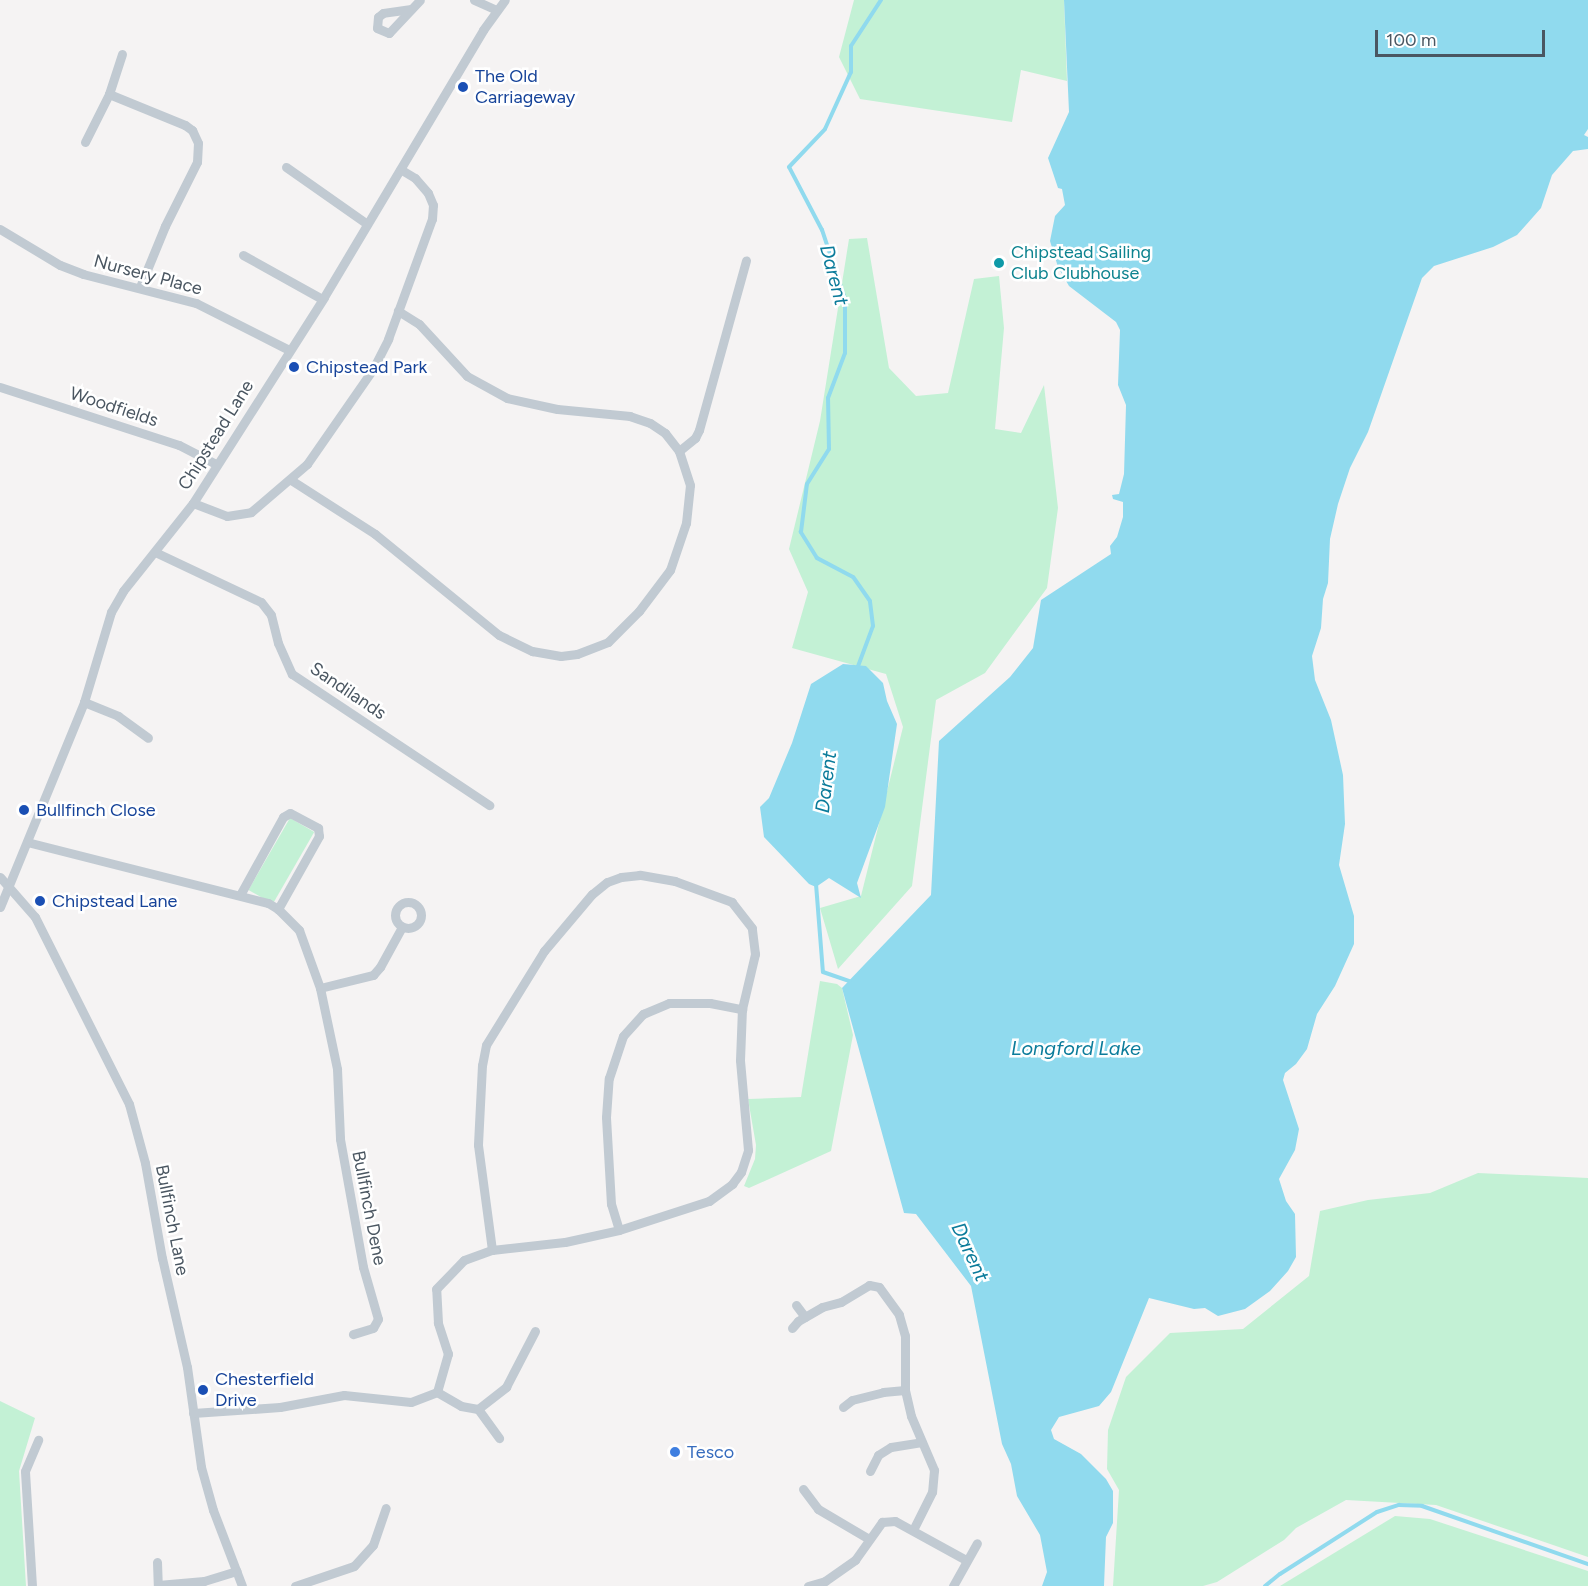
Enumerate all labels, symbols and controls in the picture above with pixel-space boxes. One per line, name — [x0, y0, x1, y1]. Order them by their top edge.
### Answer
scale bar — [1378, 18, 1548, 56]
text: 100 m — [1386, 29, 1436, 51]
place label: The Old Carriageway — [475, 66, 575, 109]
marker: The Old Carriageway — [456, 80, 470, 94]
water label: Darent — [814, 242, 854, 308]
place label: Chipstead Sailing Club Clubhouse — [1011, 242, 1151, 284]
street label: Nursery Place — [91, 250, 205, 300]
marker: Chipstead Sailing Club Clubhouse — [992, 256, 1006, 270]
place label: Chipstead Park — [306, 356, 427, 378]
marker: Chipstead Park — [287, 360, 301, 374]
street label: Chipstead Lane — [174, 376, 258, 494]
street label: Woodfields — [67, 383, 161, 431]
street label: Sandilands — [306, 658, 390, 724]
water label: Darent — [810, 750, 842, 814]
place label: Bullfinch Close — [36, 799, 156, 821]
marker: Bullfinch Close — [17, 803, 31, 817]
place label: Chipstead Lane — [52, 890, 177, 912]
marker: Chipstead Lane — [33, 894, 47, 908]
water label: Longford Lake — [1011, 1036, 1141, 1060]
street label: Bullfinch Dene — [347, 1149, 391, 1267]
street label: Bullfinch Lane — [151, 1163, 193, 1277]
water label: Darent — [946, 1219, 994, 1285]
place label: Chesterfield Drive — [215, 1369, 314, 1412]
marker: Chesterfield Drive — [196, 1383, 210, 1397]
place label: Tesco — [687, 1441, 734, 1463]
marker: Tesco — [668, 1445, 682, 1459]

